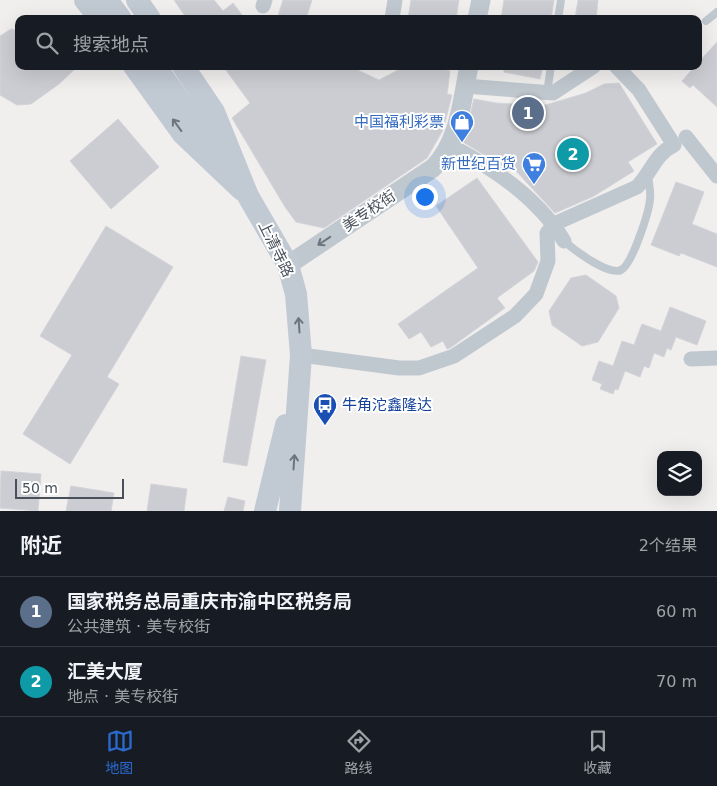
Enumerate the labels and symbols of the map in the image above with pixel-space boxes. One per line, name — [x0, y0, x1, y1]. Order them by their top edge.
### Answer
pin: 1 — [512, 94, 544, 132]
shop icon: 中国福利彩票 — [449, 109, 475, 143]
place label: 中国福利彩票 — [354, 113, 444, 131]
one-way arrow — [171, 119, 182, 132]
pin: 2 — [557, 135, 589, 173]
supermarket icon: 新世纪百货 — [521, 151, 547, 185]
place label: 新世纪百货 — [441, 155, 516, 173]
your location — [412, 184, 438, 210]
street label: 美专校街 — [339, 187, 399, 235]
street label: 上清寺路 — [255, 218, 297, 280]
one-way arrow — [317, 236, 331, 246]
one-way arrow — [295, 317, 304, 333]
bus stop icon: 牛角沱鑫隆达 — [312, 392, 338, 426]
place label: 牛角沱鑫隆达 — [342, 396, 432, 414]
one-way arrow — [290, 455, 299, 471]
scale bar — [15, 476, 124, 499]

